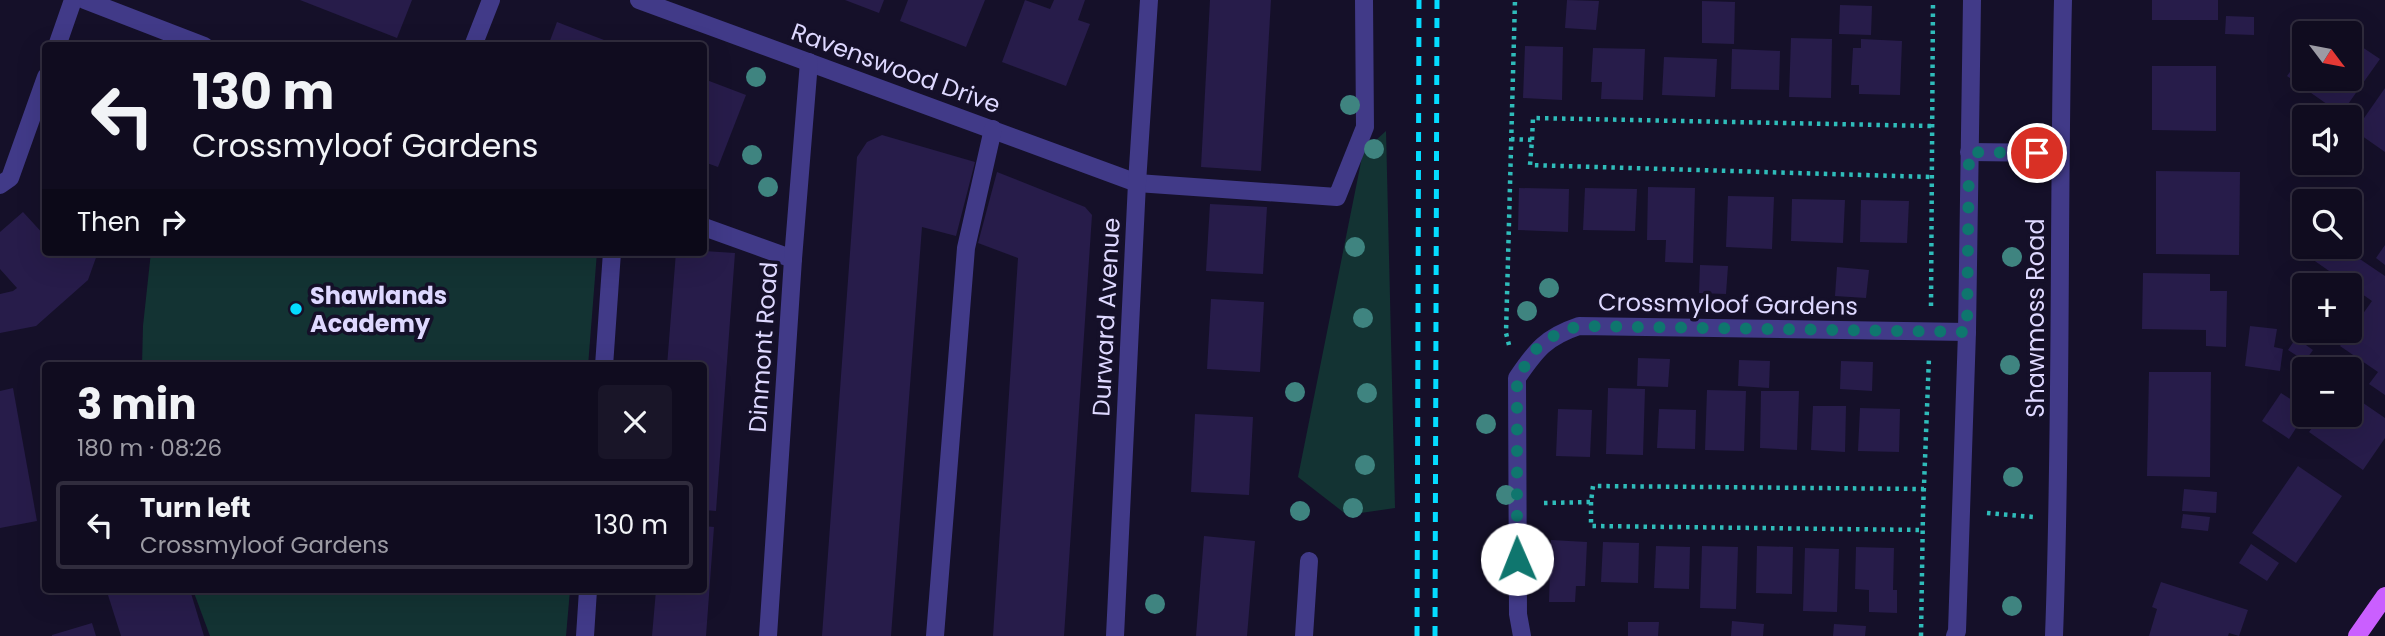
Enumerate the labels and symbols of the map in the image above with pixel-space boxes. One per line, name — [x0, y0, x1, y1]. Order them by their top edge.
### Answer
street label: Ravenswood Drive — [787, 15, 1005, 121]
north arrow — [2292, 21, 2362, 91]
pin — [2007, 123, 2067, 183]
street label: Durward Avenue — [1084, 217, 1128, 417]
street label: Shawmoss Road — [2019, 218, 2052, 418]
street label: Dinmont Road — [741, 260, 785, 434]
place label: Shawlands Academy — [310, 279, 447, 340]
street label: Crossmyloof Gardens — [1598, 285, 1858, 323]
marker: Shawlands Academy — [288, 301, 304, 317]
position arrow — [1480, 522, 1554, 596]

